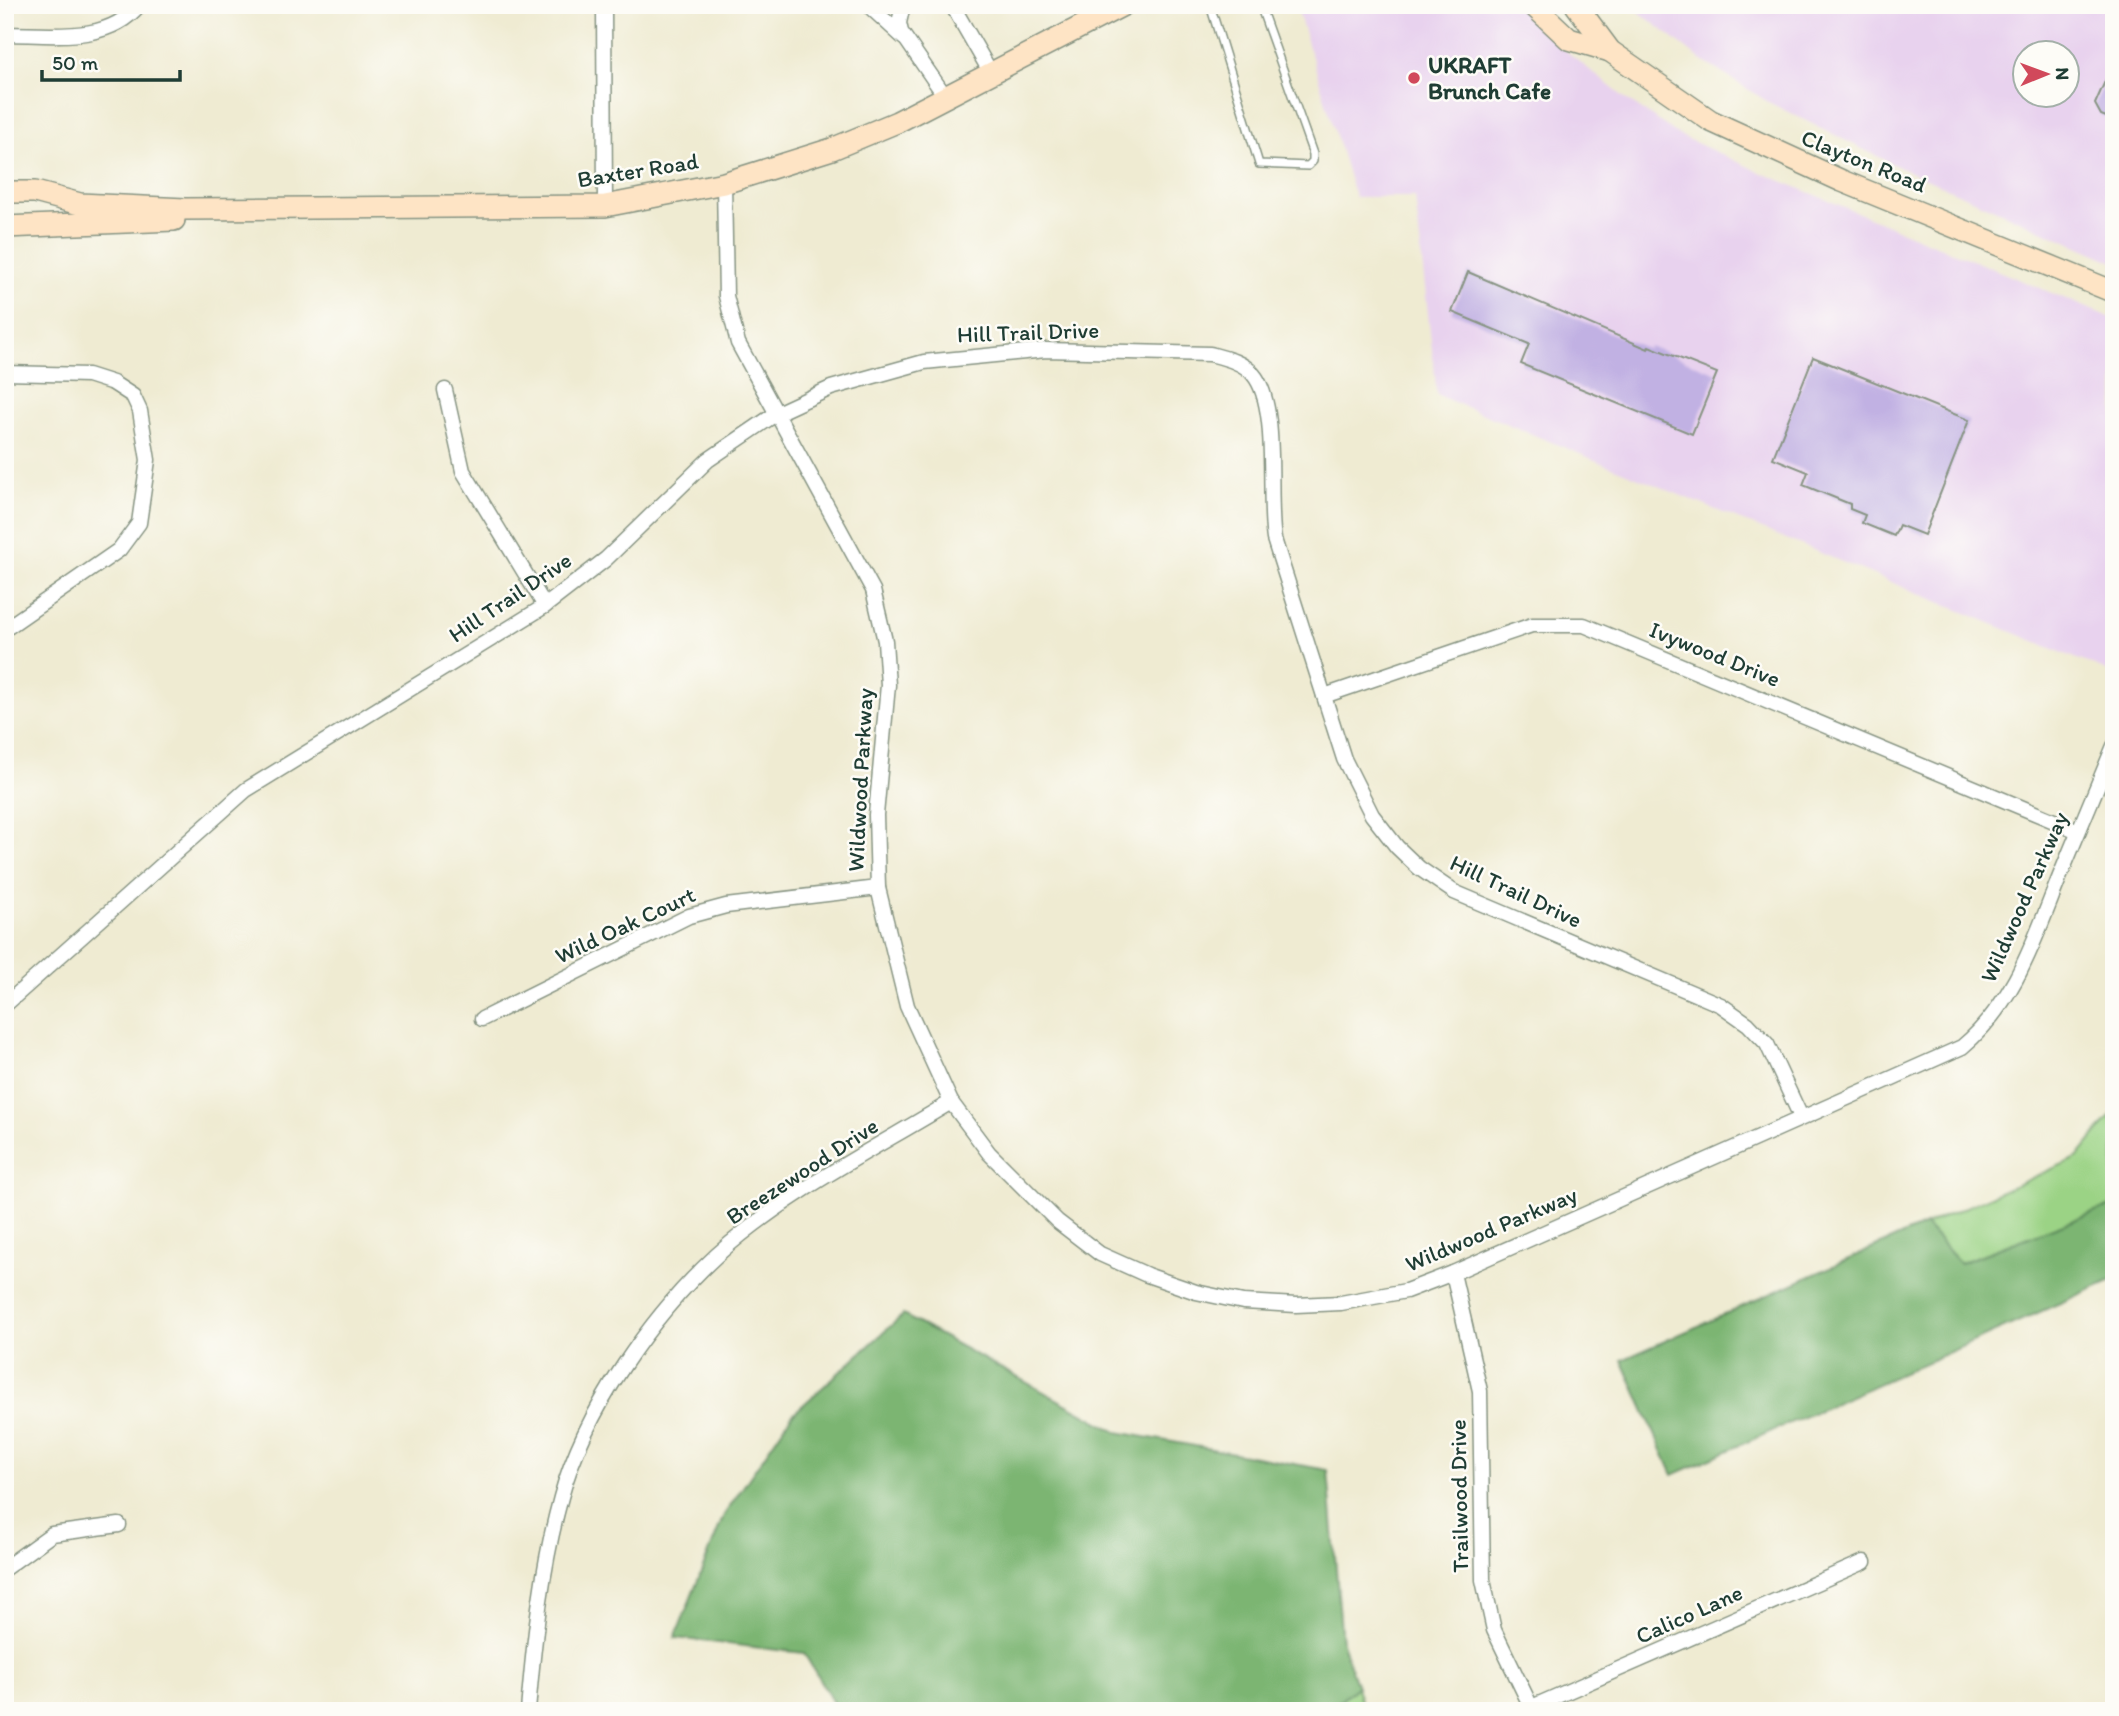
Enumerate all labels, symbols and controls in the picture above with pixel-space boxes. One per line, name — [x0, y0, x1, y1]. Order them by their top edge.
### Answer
scale bar — [42, 38, 180, 82]
north arrow — [2010, 38, 2080, 108]
text: 50 m — [52, 50, 99, 75]
place label: UKRAFT Brunch Cafe — [1428, 51, 1551, 105]
text: N — [2051, 67, 2074, 80]
marker: UKRAFT Brunch Cafe — [1406, 70, 1422, 86]
street label: Clayton Road — [1797, 123, 1931, 199]
street label: Baxter Road — [575, 147, 701, 193]
street label: Hill Trail Drive — [956, 316, 1100, 348]
street label: Hill Trail Drive — [443, 546, 577, 648]
street label: Ivywood Drive — [1646, 615, 1784, 693]
street label: Wildwood Parkway — [841, 687, 879, 873]
street label: Wildwood Parkway — [1974, 807, 2074, 987]
street label: Hill Trail Drive — [1446, 848, 1586, 934]
street label: Wild Oak Court — [550, 880, 700, 970]
street label: Breezewood Drive — [721, 1111, 883, 1231]
street label: Wildwood Parkway — [1401, 1180, 1581, 1278]
street label: Trailwood Drive — [1444, 1419, 1474, 1573]
street label: Calico Lane — [1631, 1578, 1747, 1650]

